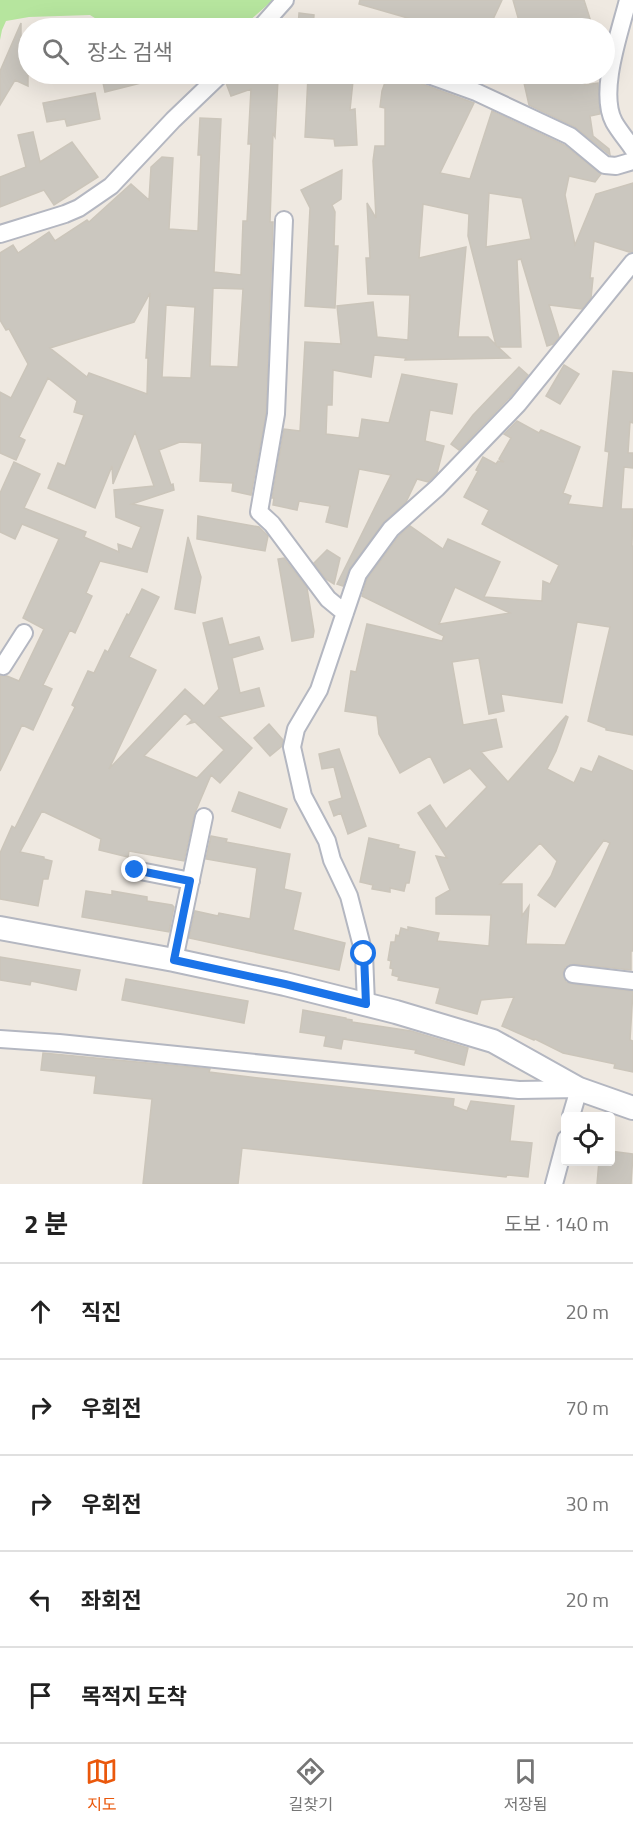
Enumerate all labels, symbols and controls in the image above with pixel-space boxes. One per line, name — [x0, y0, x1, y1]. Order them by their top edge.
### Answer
search box — [18, 18, 615, 84]
icon: search — [39, 35, 72, 68]
text: 장소 검색 — [87, 35, 173, 69]
route end — [121, 856, 147, 882]
route start — [350, 940, 376, 966]
map controls — [561, 1112, 615, 1166]
button: locate — [561, 1112, 615, 1166]
text: 2 분 — [24, 1204, 68, 1243]
text: 도보 · 140 m — [504, 1208, 609, 1239]
icon: ahead — [24, 1295, 57, 1328]
text: 직진 — [81, 1295, 121, 1329]
text: 20 m — [565, 1296, 609, 1327]
icon: right — [24, 1391, 57, 1424]
text: 우회전 — [81, 1391, 142, 1425]
text: 70 m — [565, 1392, 609, 1423]
icon: right — [24, 1487, 57, 1520]
text: 우회전 — [81, 1487, 142, 1521]
text: 30 m — [565, 1488, 609, 1519]
icon: left — [24, 1583, 57, 1616]
text: 좌회전 — [81, 1583, 142, 1617]
text: 20 m — [565, 1584, 609, 1615]
icon: arrive — [24, 1679, 57, 1712]
text: 목적지 도착 — [81, 1679, 187, 1713]
tab: 지도 — [85, 1755, 118, 1816]
tab: 길찾기 — [289, 1755, 333, 1816]
tab: 저장됨 — [504, 1755, 548, 1816]

